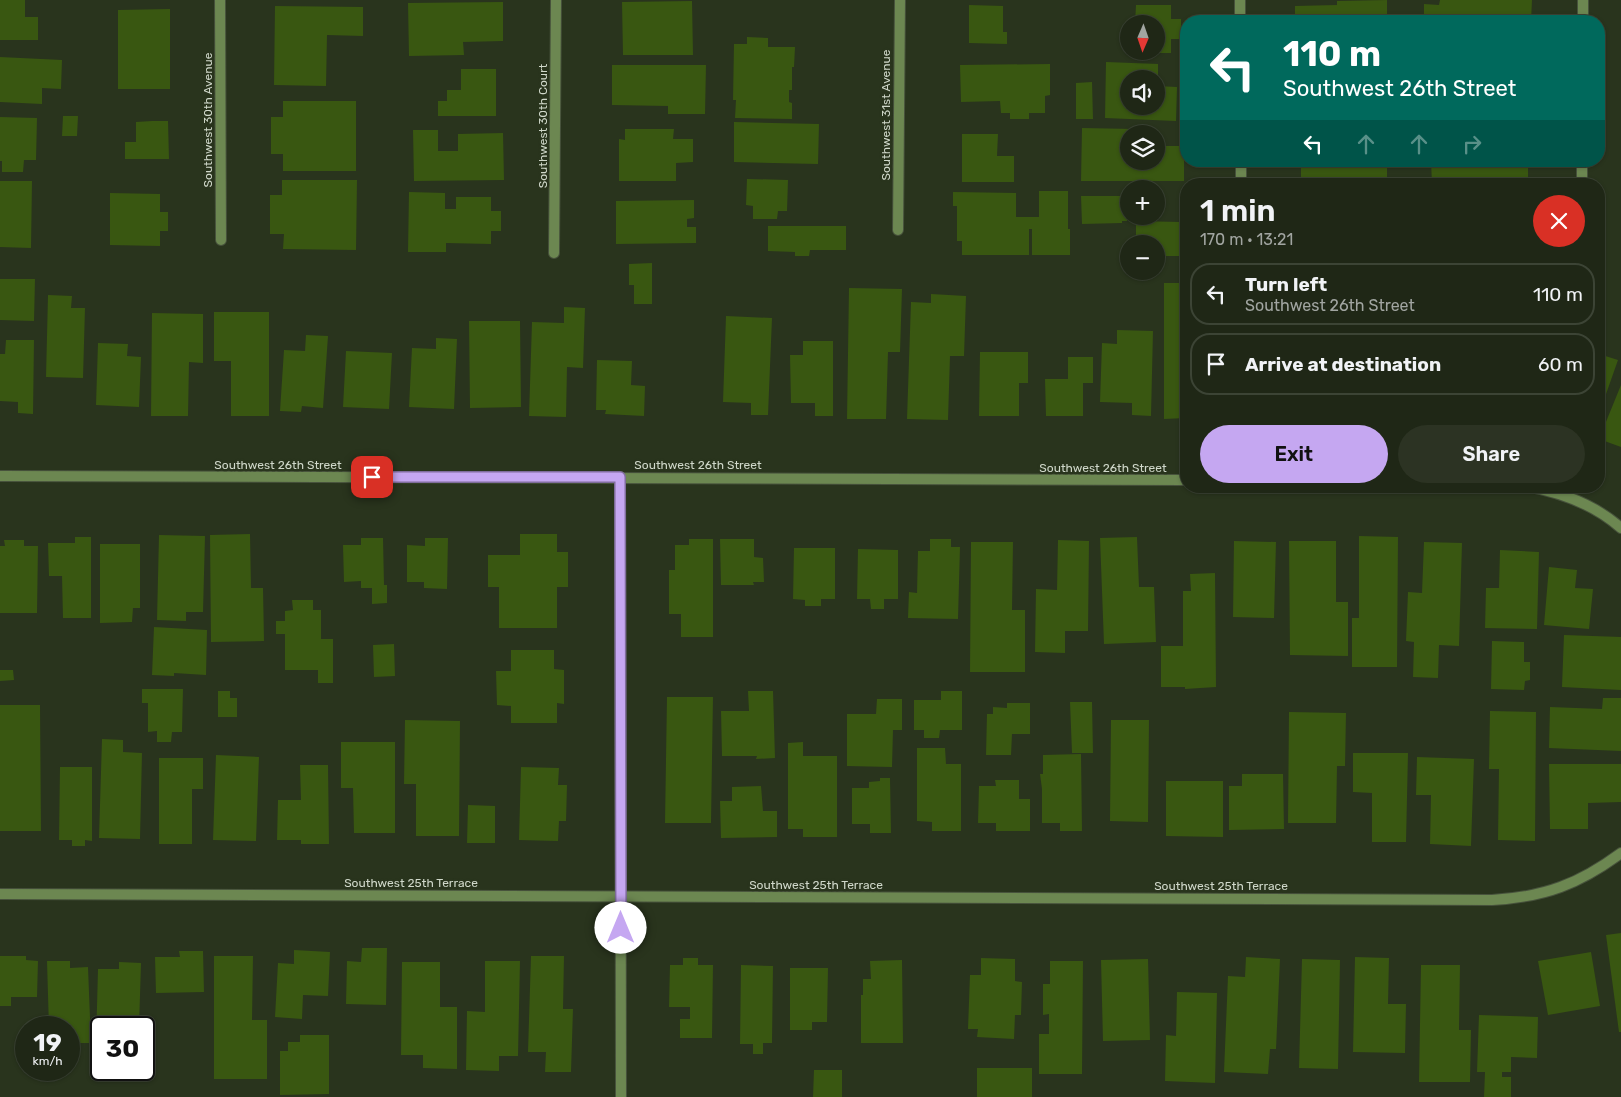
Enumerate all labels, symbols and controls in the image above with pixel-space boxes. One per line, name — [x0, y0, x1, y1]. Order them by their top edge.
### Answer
north arrow — [1120, 15, 1165, 60]
map controls — [1120, 15, 1165, 280]
text: 110 m — [1283, 33, 1381, 75]
icon: left — [1200, 35, 1265, 100]
street label: Southwest 31st Avenue — [879, 49, 893, 181]
street label: Southwest 30th Avenue — [201, 52, 215, 187]
street label: Southwest 30th Court — [536, 63, 550, 188]
button: sound — [1120, 70, 1165, 115]
text: Southwest 26th Street — [1283, 75, 1516, 102]
button: layers — [1120, 125, 1165, 170]
icon: left — [1299, 130, 1327, 158]
icon: ahead — [1352, 130, 1380, 158]
icon: ahead — [1405, 130, 1433, 158]
icon: right — [1458, 130, 1486, 158]
button: + — [1120, 180, 1165, 225]
text: 1 min — [1200, 193, 1275, 229]
button: close — [1533, 195, 1585, 247]
text: 170 m · 13:21 — [1200, 230, 1293, 249]
button: − — [1120, 235, 1165, 280]
text: Turn left — [1245, 273, 1327, 296]
icon: left — [1202, 280, 1230, 308]
text: 110 m — [1533, 283, 1583, 306]
text: Southwest 26th Street — [1245, 296, 1415, 315]
icon: arrive — [1202, 350, 1230, 378]
text: Arrive at destination — [1245, 353, 1441, 376]
text: 60 m — [1538, 353, 1583, 376]
button: Exit — [1200, 425, 1388, 483]
button: Share — [1398, 425, 1585, 483]
pin — [351, 456, 393, 498]
street label: Southwest 26th Street — [214, 458, 342, 472]
street label: Southwest 26th Street — [634, 458, 762, 472]
street label: Southwest 26th Street — [1039, 461, 1167, 475]
icon: arrive — [358, 463, 386, 491]
street label: Southwest 25th Terrace — [344, 876, 478, 890]
street label: Southwest 25th Terrace — [749, 878, 883, 892]
street label: Southwest 25th Terrace — [1154, 879, 1288, 893]
position arrow — [594, 901, 646, 953]
speed limit sign: 30 — [90, 1016, 155, 1081]
text: 19 — [33, 1028, 62, 1057]
text: km/h — [33, 1054, 62, 1068]

